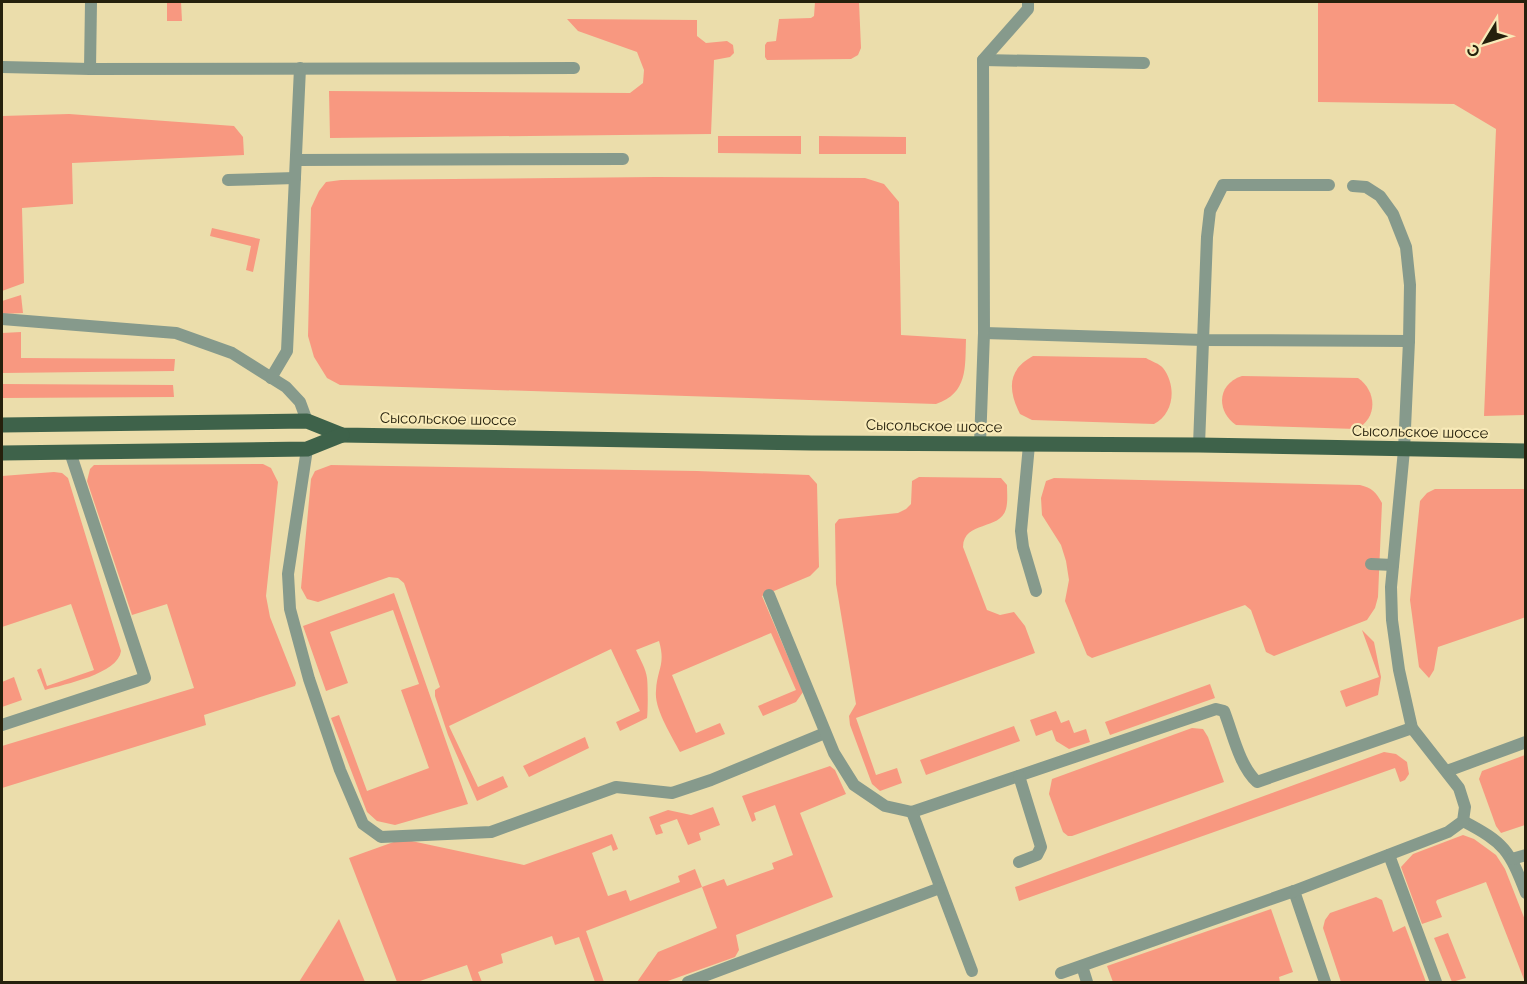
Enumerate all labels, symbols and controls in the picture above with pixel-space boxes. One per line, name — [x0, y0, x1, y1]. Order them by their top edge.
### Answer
north arrow — [1455, 12, 1515, 72]
text: С — [1463, 41, 1484, 61]
street label: Сысольское шоссе — [380, 409, 517, 429]
street label: Сысольское шоссе — [866, 416, 1003, 436]
street label: Сысольское шоссе — [1352, 422, 1489, 442]

